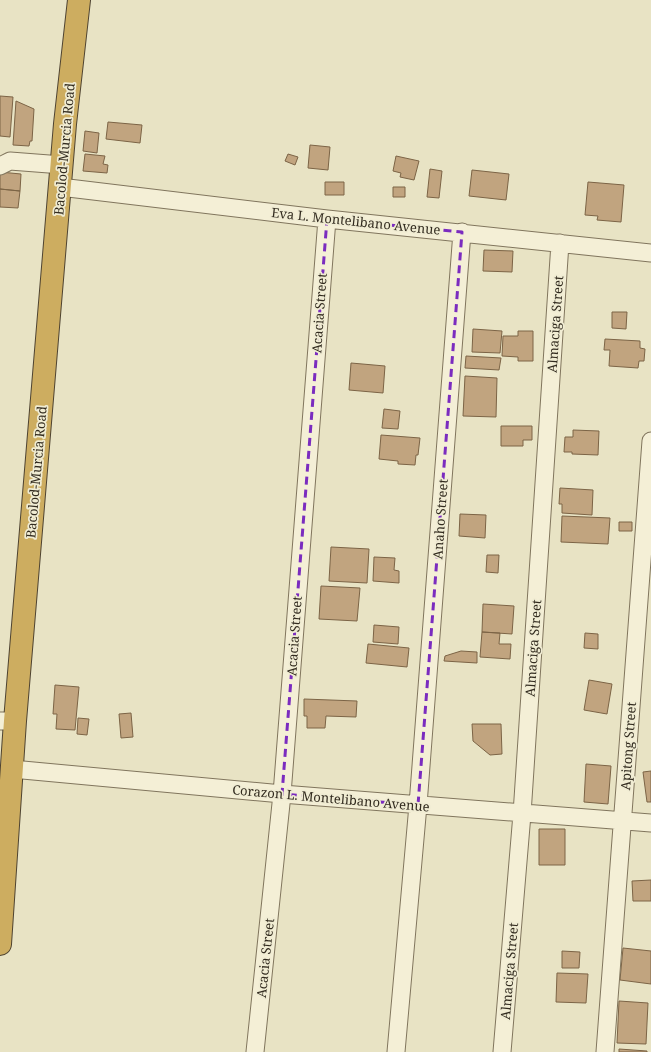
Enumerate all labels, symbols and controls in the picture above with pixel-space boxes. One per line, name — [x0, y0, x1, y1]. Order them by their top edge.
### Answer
street label: Bacolod-Murcia Road — [49, 82, 79, 216]
street label: Eva L. Montelibano Avenue — [271, 203, 441, 239]
street label: Acacia Street — [307, 272, 331, 354]
street label: Almaciga Street — [543, 274, 567, 373]
street label: Bacolod-Murcia Road — [21, 405, 51, 539]
street label: Anaho Street — [428, 478, 452, 560]
street label: Acacia Street — [282, 595, 306, 677]
street label: Almaciga Street — [521, 598, 545, 697]
street label: Apitong Street — [616, 701, 640, 791]
street label: Corazon L. Montelibano Avenue — [232, 780, 431, 816]
street label: Acacia Street — [252, 917, 278, 999]
street label: Almaciga Street — [496, 921, 522, 1020]

